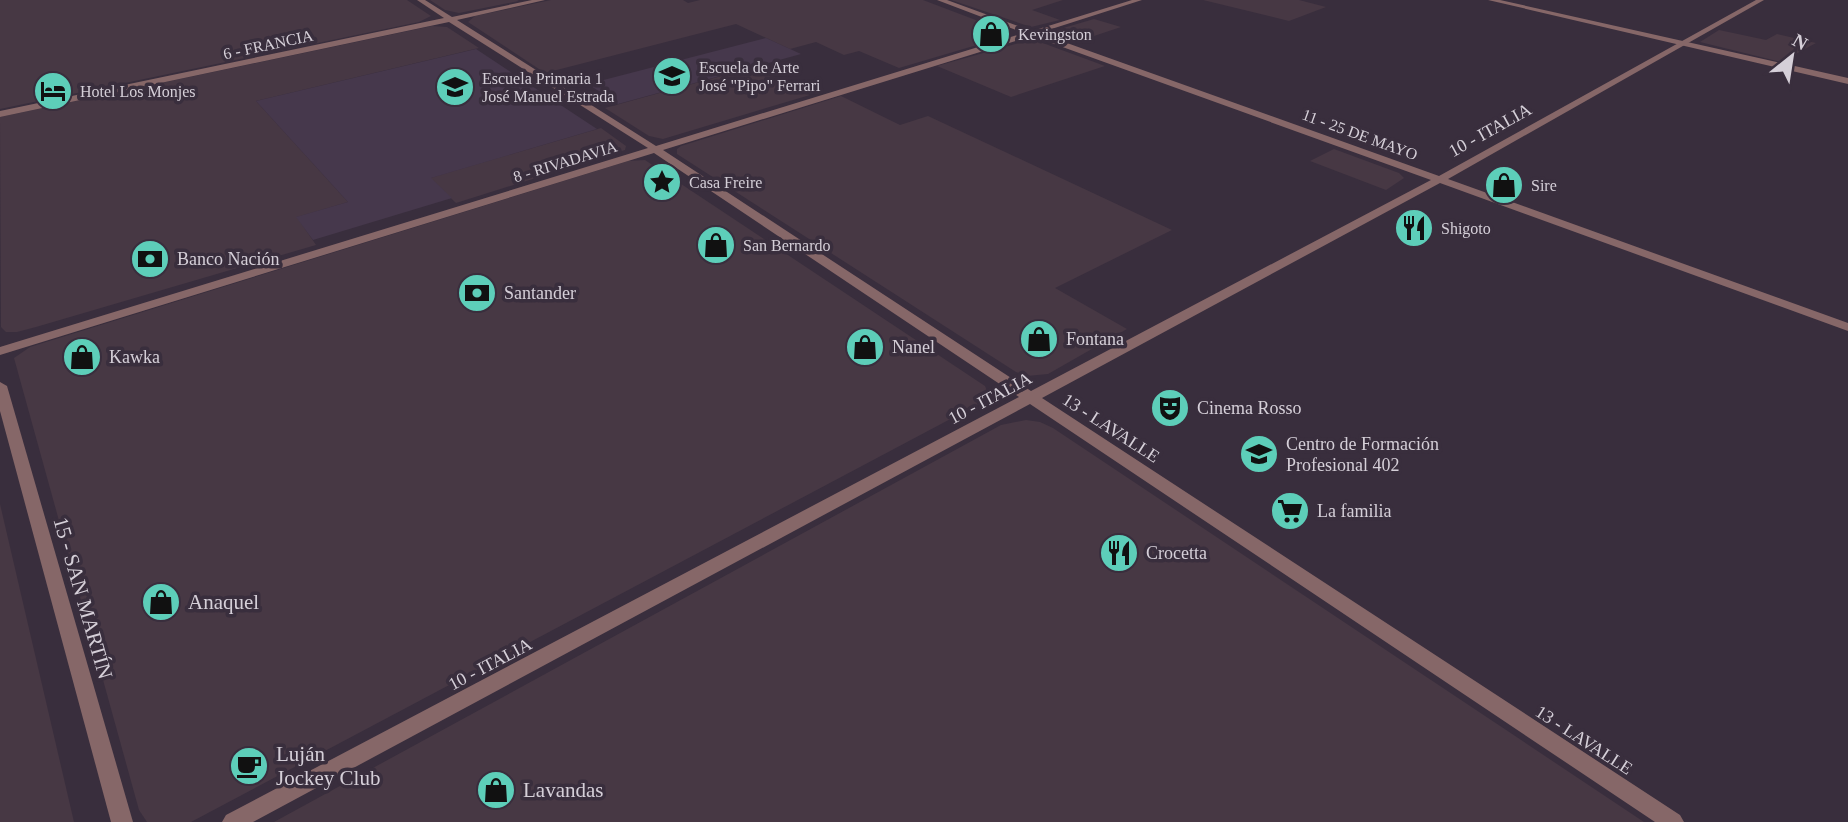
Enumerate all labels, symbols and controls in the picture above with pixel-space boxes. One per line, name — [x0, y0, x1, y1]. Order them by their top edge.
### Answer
shop icon: Kevingston — [970, 13, 1012, 55]
north arrow — [1757, 21, 1827, 91]
place label: Kevingston — [1018, 26, 1092, 44]
street label: 6 - FRANCIA — [222, 27, 315, 62]
text: N — [1789, 29, 1812, 54]
school or university icon: Escuela de Arte José "Pipo" Ferrari — [651, 55, 693, 97]
place label: Escuela de Arte José "Pipo" Ferrari — [699, 59, 821, 95]
school or university icon: Escuela Primaria 1 José Manuel Estrada — [434, 66, 476, 108]
hotel icon: Hotel Los Monjes — [32, 70, 74, 112]
place label: Escuela Primaria 1 José Manuel Estrada — [482, 70, 614, 105]
place label: Hotel Los Monjes — [80, 83, 196, 101]
street label: 10 - ITALIA — [1445, 99, 1535, 161]
street label: 11 - 25 DE MAYO — [1300, 106, 1420, 163]
street label: 8 - RIVADAVIA — [511, 137, 620, 185]
place icon: Casa Freire — [641, 161, 683, 203]
shop icon: Sire — [1483, 164, 1525, 206]
place label: Casa Freire — [689, 174, 762, 191]
place label: Sire — [1531, 177, 1557, 194]
restaurant icon: Shigoto — [1393, 207, 1435, 249]
place label: Shigoto — [1441, 220, 1491, 238]
shop icon: San Bernardo — [695, 224, 737, 266]
place label: San Bernardo — [743, 237, 831, 254]
bank icon: Banco Nación — [129, 238, 171, 280]
place label: Banco Nación — [177, 249, 279, 269]
bank icon: Santander — [456, 272, 498, 314]
place label: Santander — [504, 283, 576, 303]
shop icon: Fontana — [1018, 318, 1060, 360]
shop icon: Nanel — [844, 326, 886, 368]
place label: Fontana — [1066, 329, 1124, 349]
shop icon: Kawka — [61, 336, 103, 378]
place label: Nanel — [892, 337, 935, 357]
place label: Kawka — [109, 347, 160, 367]
street label: 10 - ITALIA — [945, 368, 1035, 428]
theatre icon: Cinema Rosso — [1149, 387, 1191, 429]
street label: 13 - LAVALLE — [1059, 389, 1163, 467]
place label: Cinema Rosso — [1197, 398, 1302, 418]
school or university icon: Centro de Formación Profesional 402 — [1238, 433, 1280, 475]
place label: Centro de Formación Profesional 402 — [1286, 434, 1439, 475]
supermarket icon: La familia — [1269, 490, 1311, 532]
place label: La familia — [1317, 501, 1391, 521]
street label: 15 - SAN MARTÍN — [48, 514, 118, 682]
restaurant icon: Crocetta — [1098, 532, 1140, 574]
place label: Crocetta — [1146, 543, 1207, 563]
shop icon: Anaquel — [140, 581, 182, 623]
place label: Anaquel — [188, 590, 259, 614]
street label: 10 - ITALIA — [445, 634, 535, 694]
street label: 13 - LAVALLE — [1532, 701, 1636, 779]
place label: Luján Jockey Club — [276, 742, 380, 790]
cafe icon: Luján Jockey Club — [228, 745, 270, 787]
shop icon: Lavandas — [475, 769, 517, 811]
place label: Lavandas — [523, 778, 603, 802]

